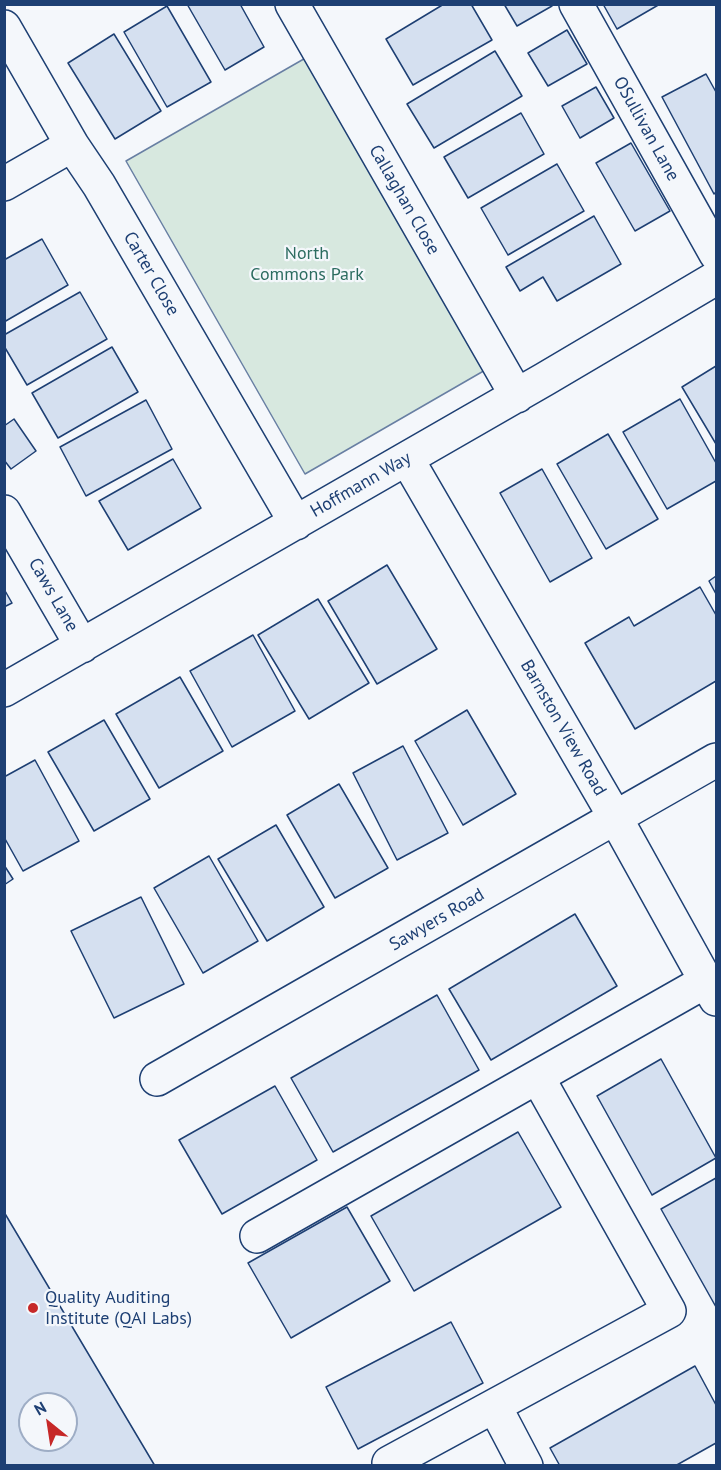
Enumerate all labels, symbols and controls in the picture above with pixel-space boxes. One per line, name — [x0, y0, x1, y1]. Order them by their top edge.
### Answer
street label: OSullivan Lane — [608, 73, 684, 185]
street label: Callaghan Close — [364, 141, 444, 259]
street label: Carter Close — [118, 228, 184, 320]
park label: North Commons Park — [250, 243, 364, 286]
street label: Hoffmann Way — [307, 448, 415, 522]
street label: Caws Lane — [23, 554, 83, 636]
street label: Barnston View Road — [515, 656, 611, 800]
street label: Sawyers Road — [386, 884, 488, 956]
place label: Quality Auditing Institute (QAI Labs) — [45, 1287, 192, 1330]
marker: Quality Auditing Institute (QAI Labs) — [26, 1301, 40, 1315]
north arrow — [18, 1392, 78, 1452]
text: N — [30, 1397, 50, 1419]

